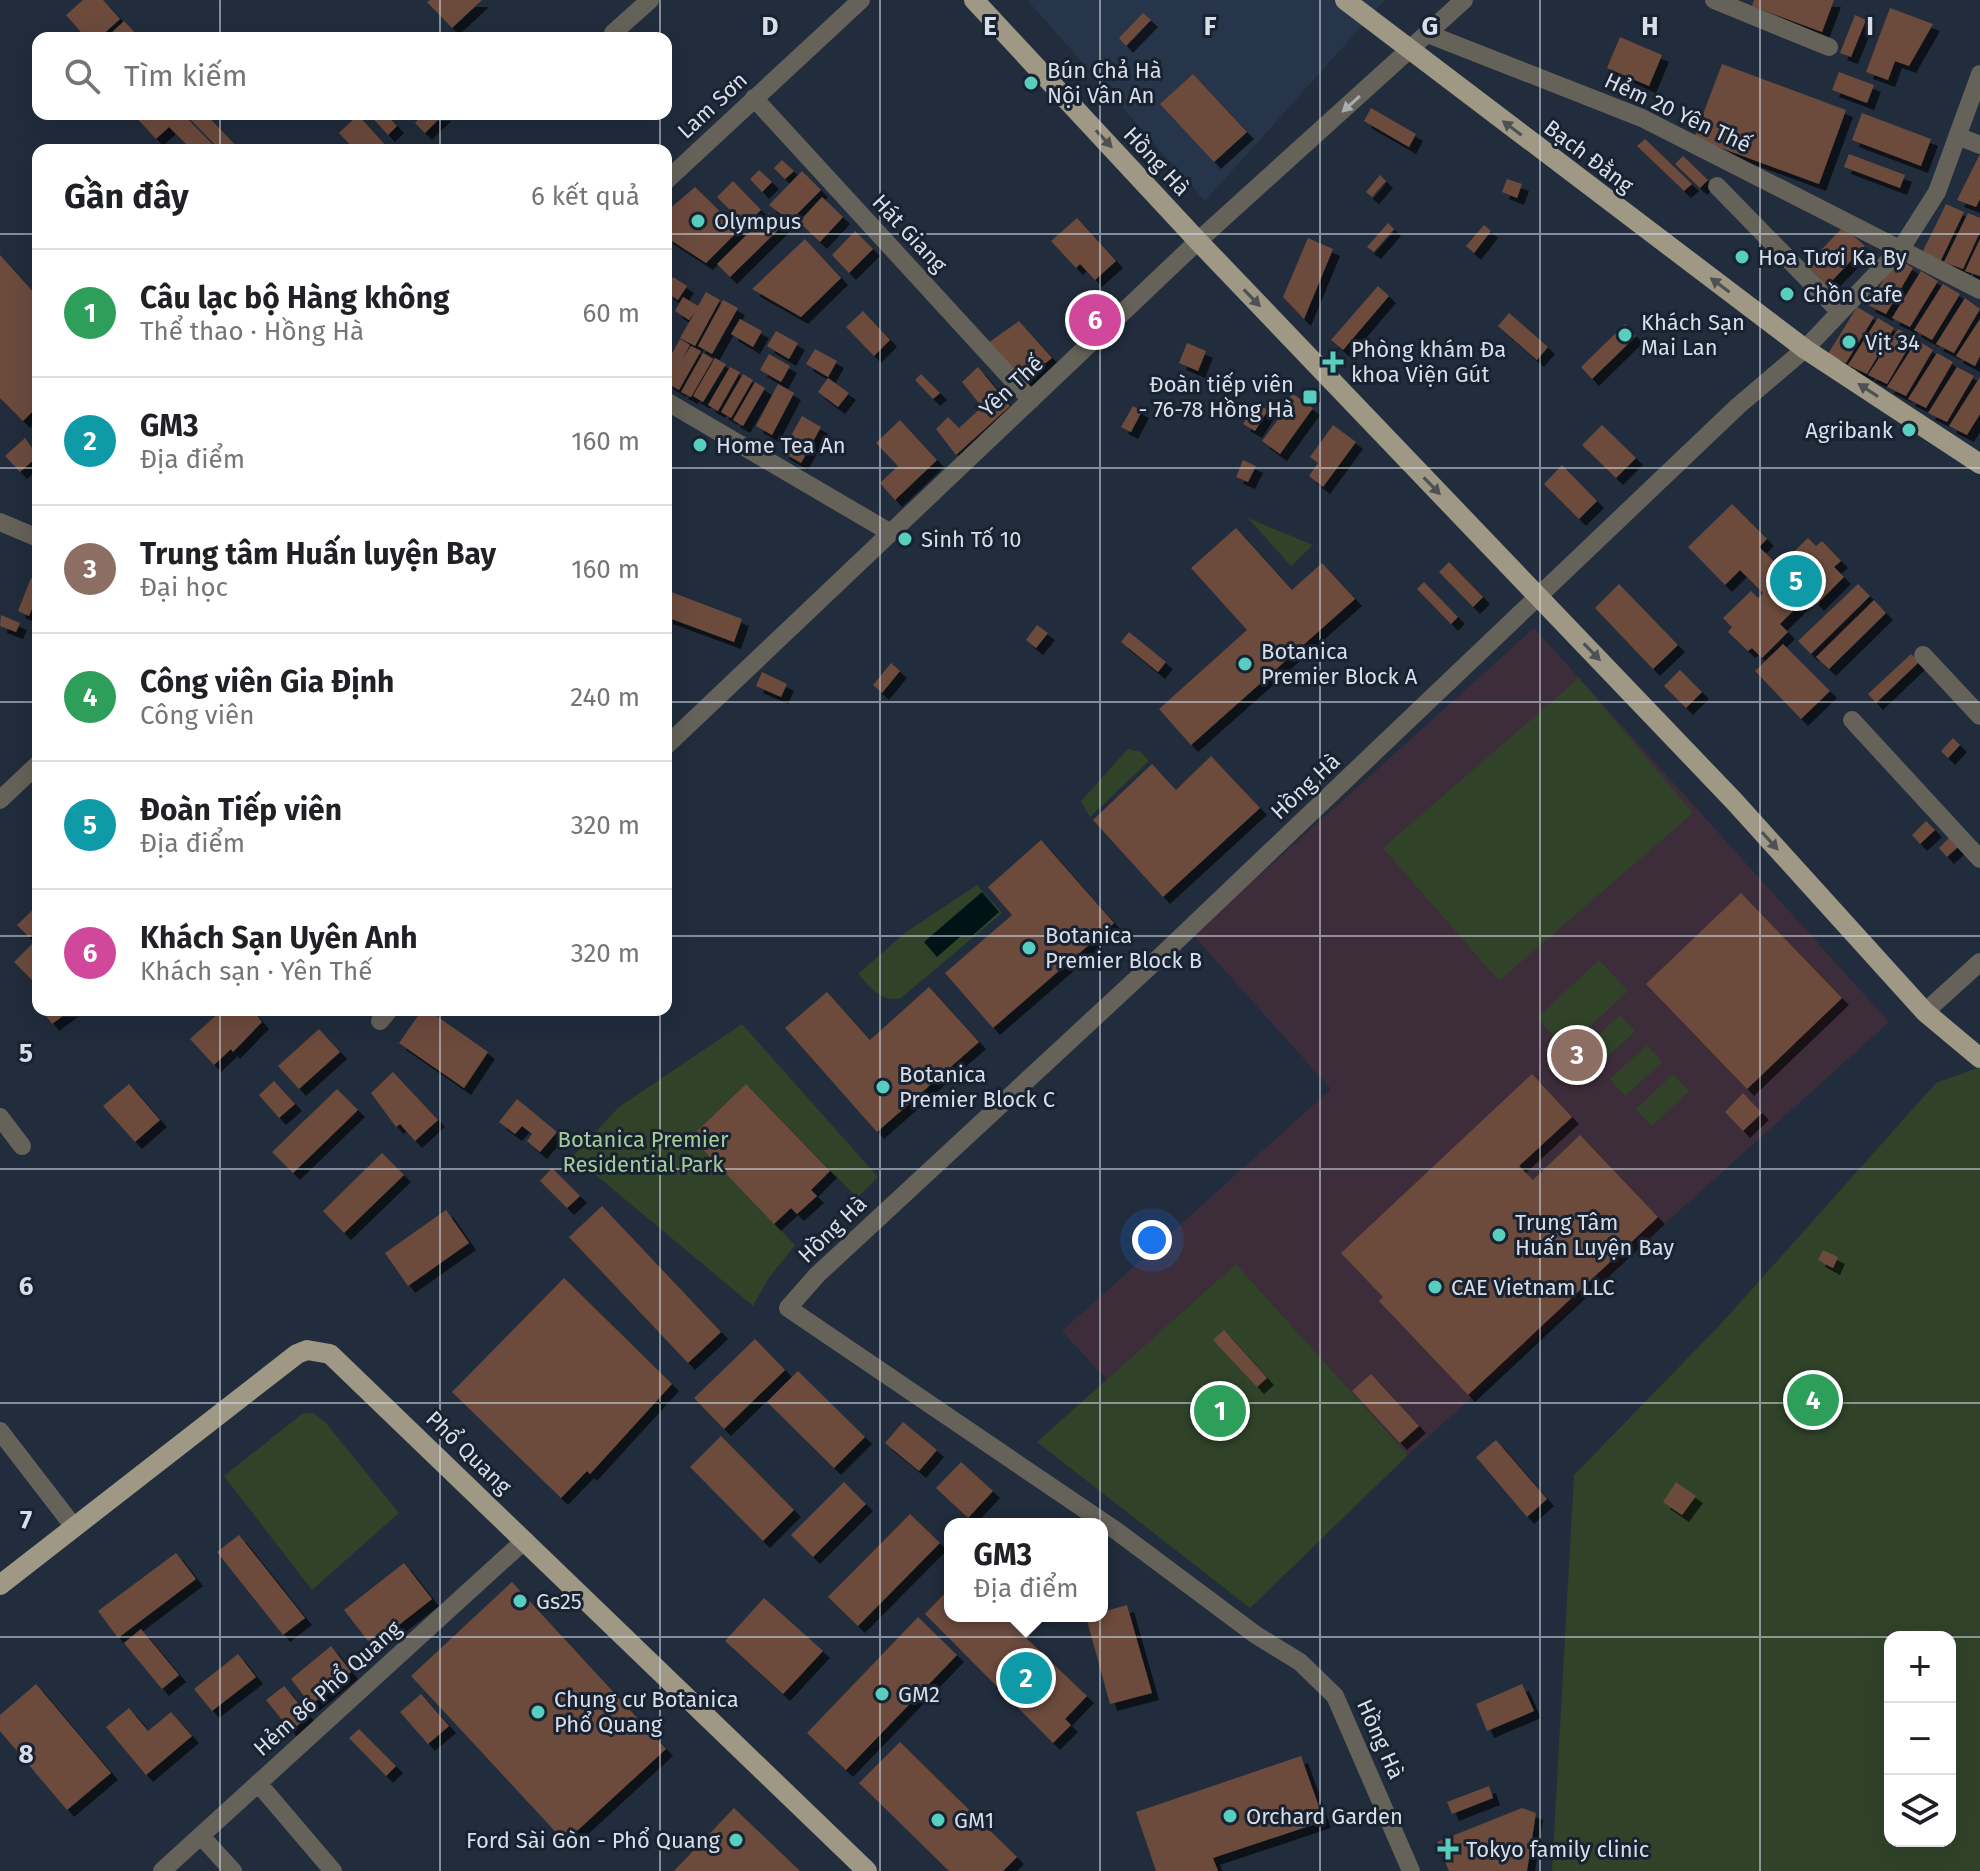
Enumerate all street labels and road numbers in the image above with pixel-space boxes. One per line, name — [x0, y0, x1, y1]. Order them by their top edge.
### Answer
street label: Lam Sơn — [672, 66, 753, 144]
street label: Hẻm 20 Yên Thế — [1600, 67, 1755, 158]
street label: Bạch Đằng — [1539, 114, 1639, 199]
street label: Hồng Hà — [1118, 121, 1195, 202]
street label: Hát Giang — [867, 189, 953, 278]
street label: Yên Thế — [974, 350, 1049, 423]
street label: Hồng Hà — [1265, 748, 1346, 825]
street label: Hồng Hà — [792, 1190, 872, 1269]
street label: Phổ Quang — [420, 1404, 518, 1500]
street label: Hẻm 86 Phổ Quang — [247, 1614, 407, 1762]
street label: Hồng Hà — [1351, 1695, 1410, 1783]

